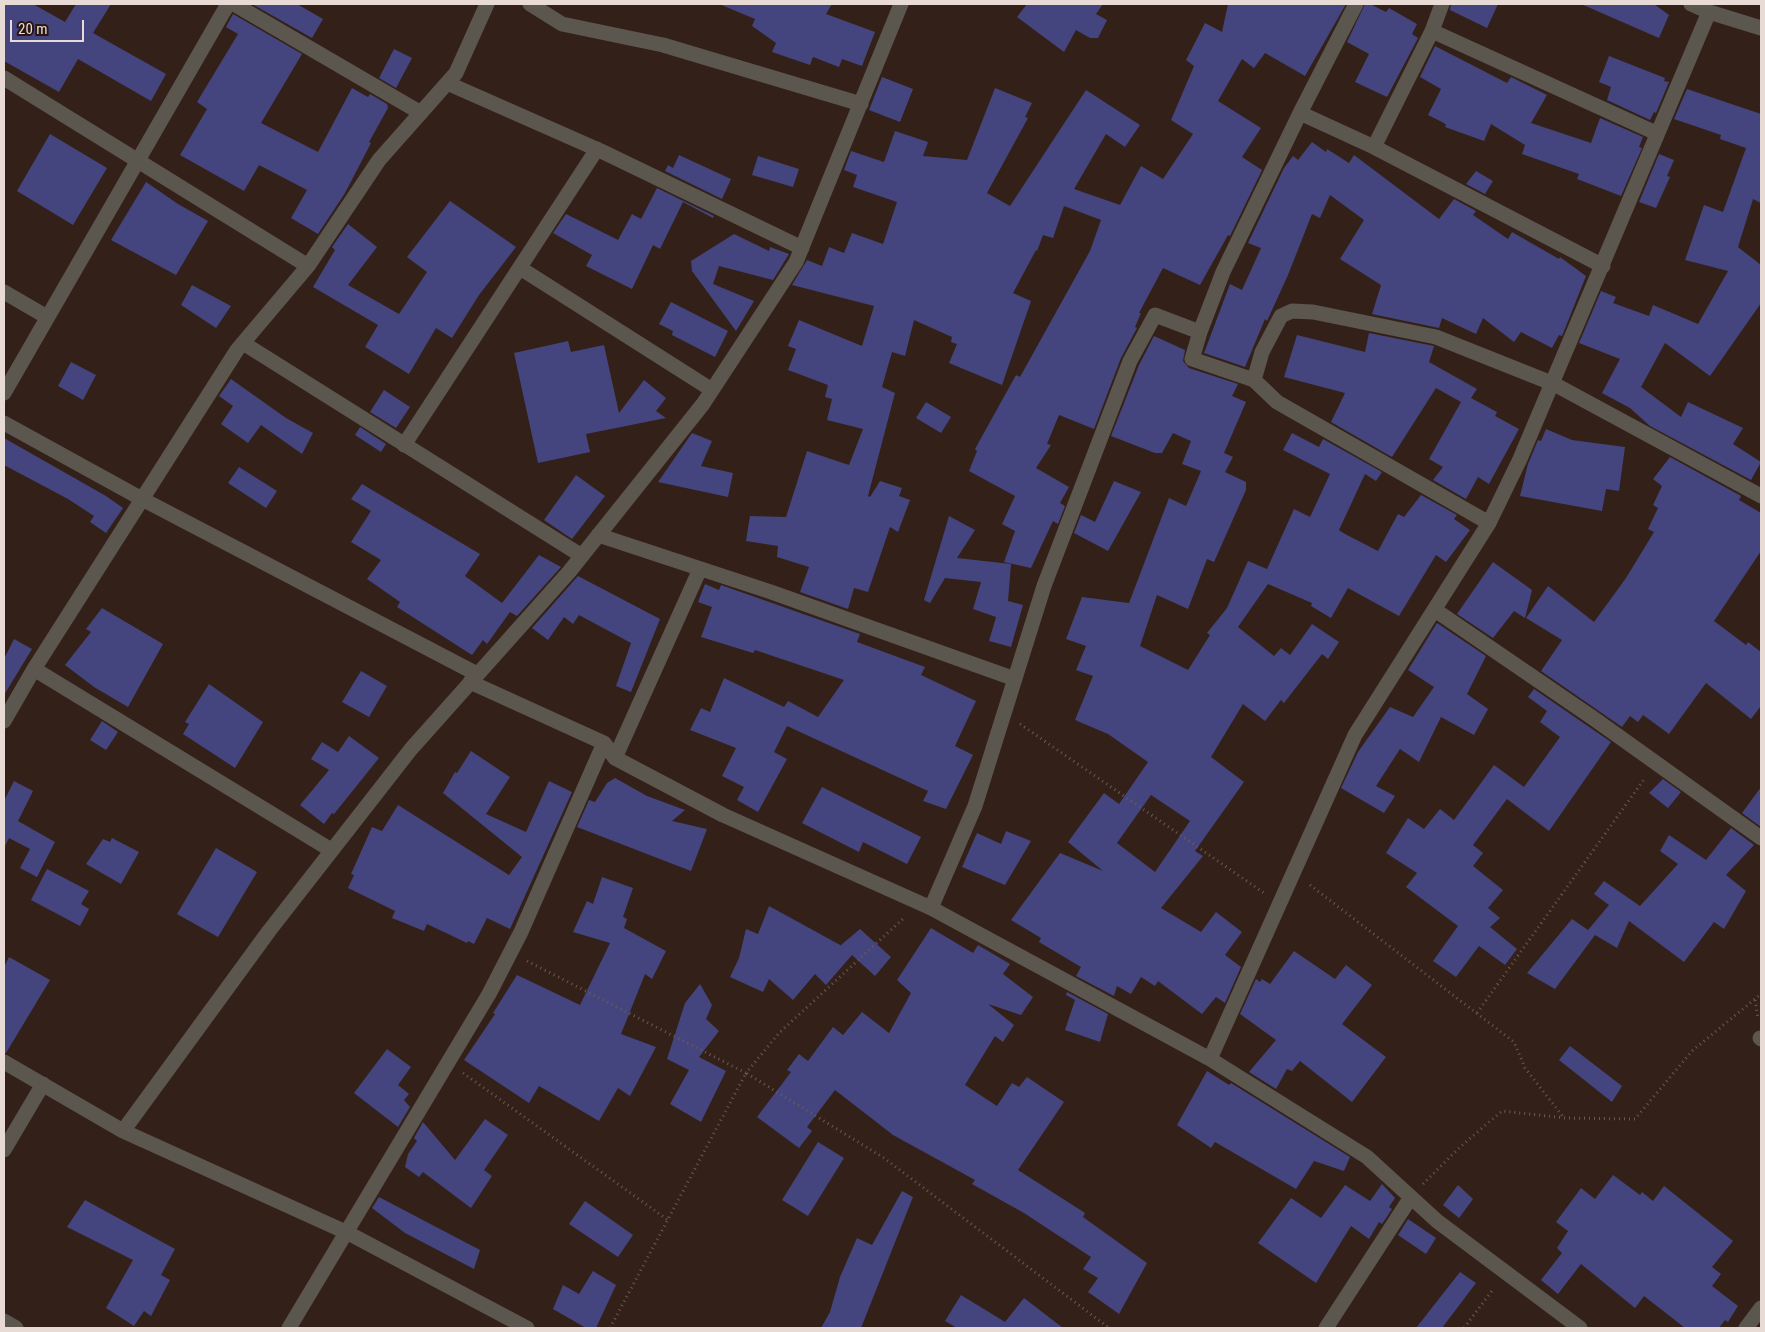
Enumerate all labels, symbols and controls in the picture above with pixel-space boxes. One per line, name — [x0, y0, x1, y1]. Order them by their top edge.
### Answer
scale bar — [12, 10, 86, 42]
text: 20 m — [18, 20, 48, 38]

